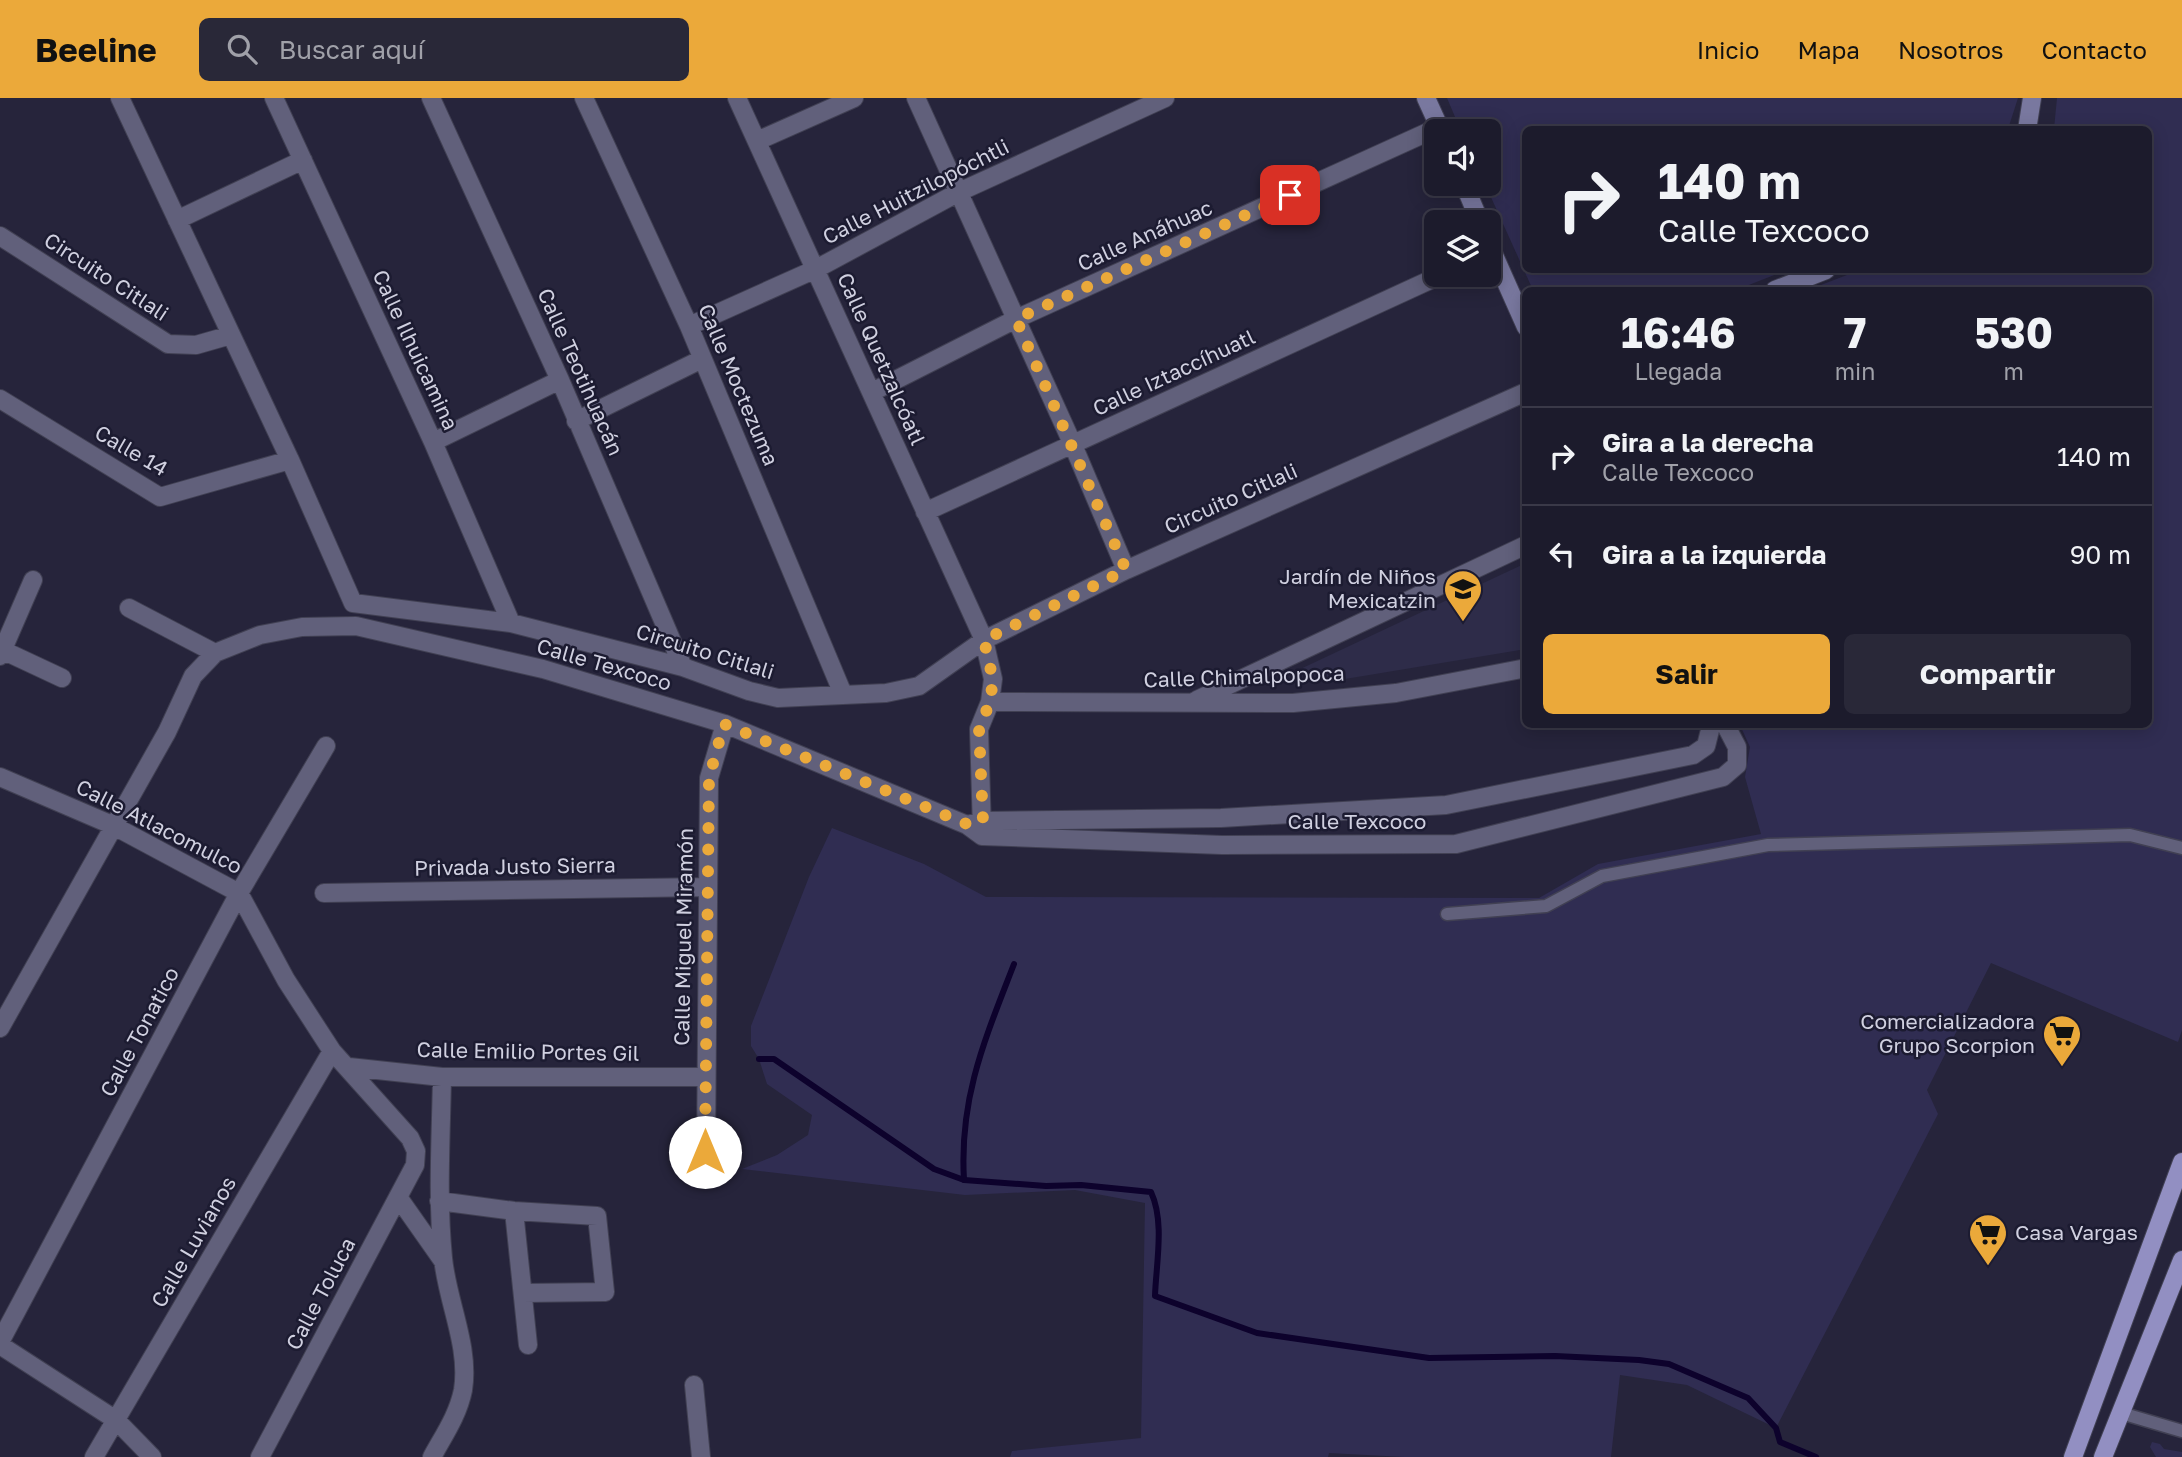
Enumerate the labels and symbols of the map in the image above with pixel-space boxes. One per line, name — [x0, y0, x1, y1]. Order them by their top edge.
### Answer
street label: Calle Huitzilopóchtli — [818, 133, 1013, 249]
pin — [1260, 165, 1320, 225]
street label: Calle Anáhuac — [1073, 194, 1216, 276]
street label: Circuito Citlali — [39, 226, 174, 326]
street label: Calle Ilhuicamina — [367, 265, 464, 434]
street label: Calle Quetzalcóatl — [832, 268, 932, 449]
street label: Calle Teotihuacán — [532, 284, 629, 459]
street label: Calle Moctezuma — [693, 300, 785, 469]
street label: Calle Iztaccíhuatl — [1088, 323, 1259, 421]
street label: Calle 14 — [90, 419, 173, 481]
street label: Circuito Citlali — [1160, 457, 1301, 539]
place label: Jardín de Niños Mexicatzin — [1279, 563, 1436, 613]
school or university icon: Jardín de Niños Mexicatzin — [1442, 568, 1484, 623]
street label: Circuito Citlali — [633, 618, 778, 684]
street label: Calle Texcoco — [534, 632, 675, 696]
street label: Calle Chimalpopoca — [1143, 659, 1345, 693]
street label: Calle Atlacomulco — [72, 773, 247, 879]
street label: Calle Texcoco — [1288, 808, 1426, 834]
street label: Calle Miguel Miramón — [668, 828, 698, 1046]
street label: Privada Justo Sierra — [414, 851, 616, 881]
street label: Calle Tonatico — [94, 962, 184, 1101]
place label: Comercializadora Grupo Scorpion — [1860, 1008, 2035, 1058]
supermarket icon: Comercializadora Grupo Scorpion — [2041, 1013, 2083, 1068]
street label: Calle Emilio Portes Gil — [416, 1036, 640, 1066]
position arrow — [668, 1115, 742, 1189]
street label: Calle Luvianos — [145, 1171, 241, 1312]
supermarket icon: Casa Vargas — [1967, 1212, 2009, 1267]
place label: Casa Vargas — [2015, 1219, 2138, 1245]
street label: Calle Toluca — [280, 1233, 361, 1354]

